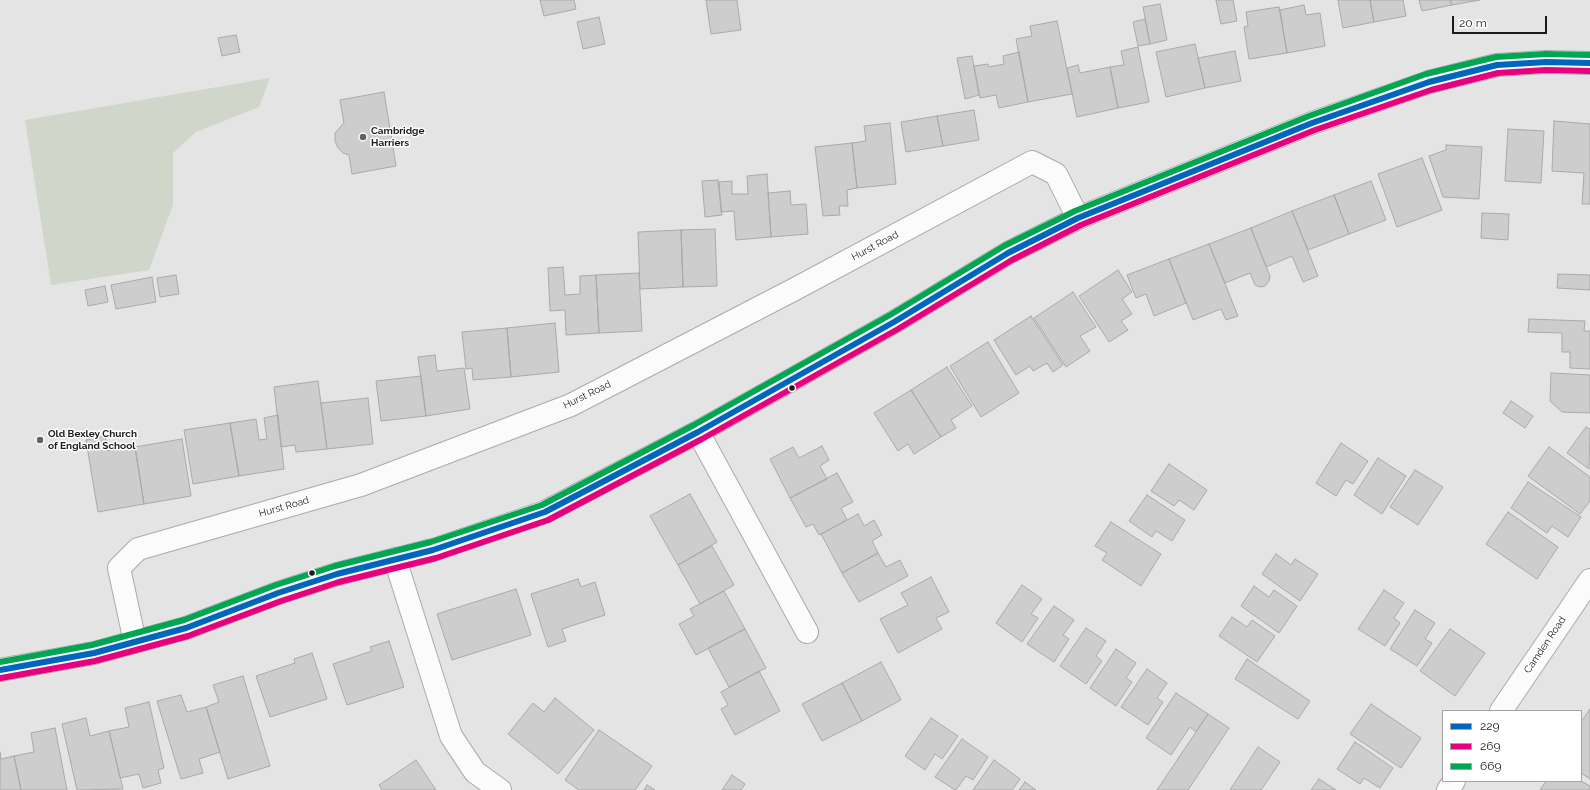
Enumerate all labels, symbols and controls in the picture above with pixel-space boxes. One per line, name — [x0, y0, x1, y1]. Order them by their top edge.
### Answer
scale bar — [1454, 8, 1549, 34]
text: 20 m — [1459, 16, 1487, 30]
place label: Cambridge Harriers — [371, 125, 424, 148]
marker: Cambridge Harriers — [358, 132, 368, 142]
street label: Hurst Road — [849, 229, 901, 263]
street label: Hurst Road — [561, 378, 613, 412]
unlabelled marker — [787, 383, 797, 393]
place label: Old Bexley Church of England School — [48, 428, 137, 452]
marker: Old Bexley Church of England School — [35, 435, 45, 445]
street label: Hurst Road — [258, 494, 310, 520]
unlabelled marker — [307, 568, 317, 578]
street label: Camden Road — [1522, 614, 1568, 676]
legend — [1442, 710, 1582, 782]
text: 229 — [1480, 719, 1500, 733]
text: 269 — [1480, 739, 1501, 753]
text: 669 — [1480, 759, 1502, 773]

